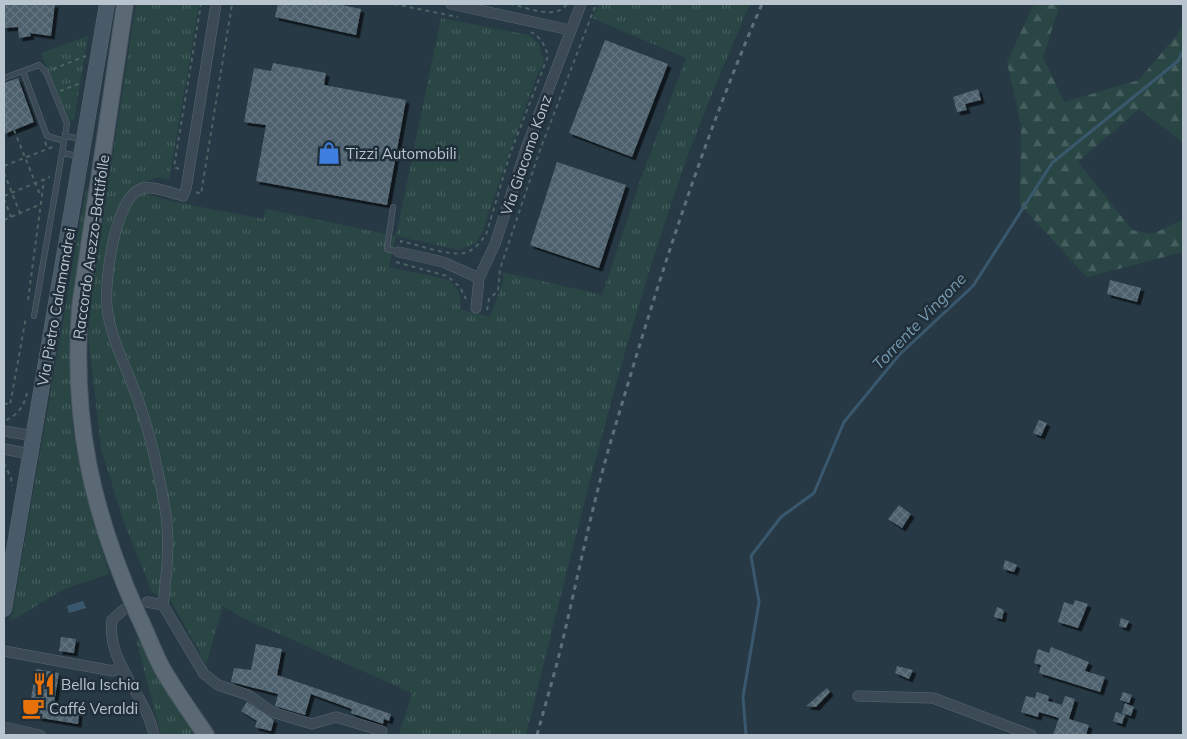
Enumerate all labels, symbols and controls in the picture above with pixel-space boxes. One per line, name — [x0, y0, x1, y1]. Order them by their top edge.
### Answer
street label: Via Giacomo Konz — [496, 92, 556, 218]
shop icon: Tizzi Automobili — [316, 140, 342, 166]
place label: Tizzi Automobili — [346, 144, 457, 163]
street label: Raccordo Arezzo-Battifolle — [69, 153, 113, 341]
street label: Via Pietro Calamandrei — [33, 226, 79, 388]
water label: Torrente Vingone — [868, 268, 970, 374]
restaurant icon: Bella Ischia — [31, 671, 57, 697]
place label: Bella Ischia — [61, 675, 140, 694]
cafe icon: Caffé Veraldi — [20, 695, 46, 721]
place label: Caffé Veraldi — [49, 699, 138, 718]

